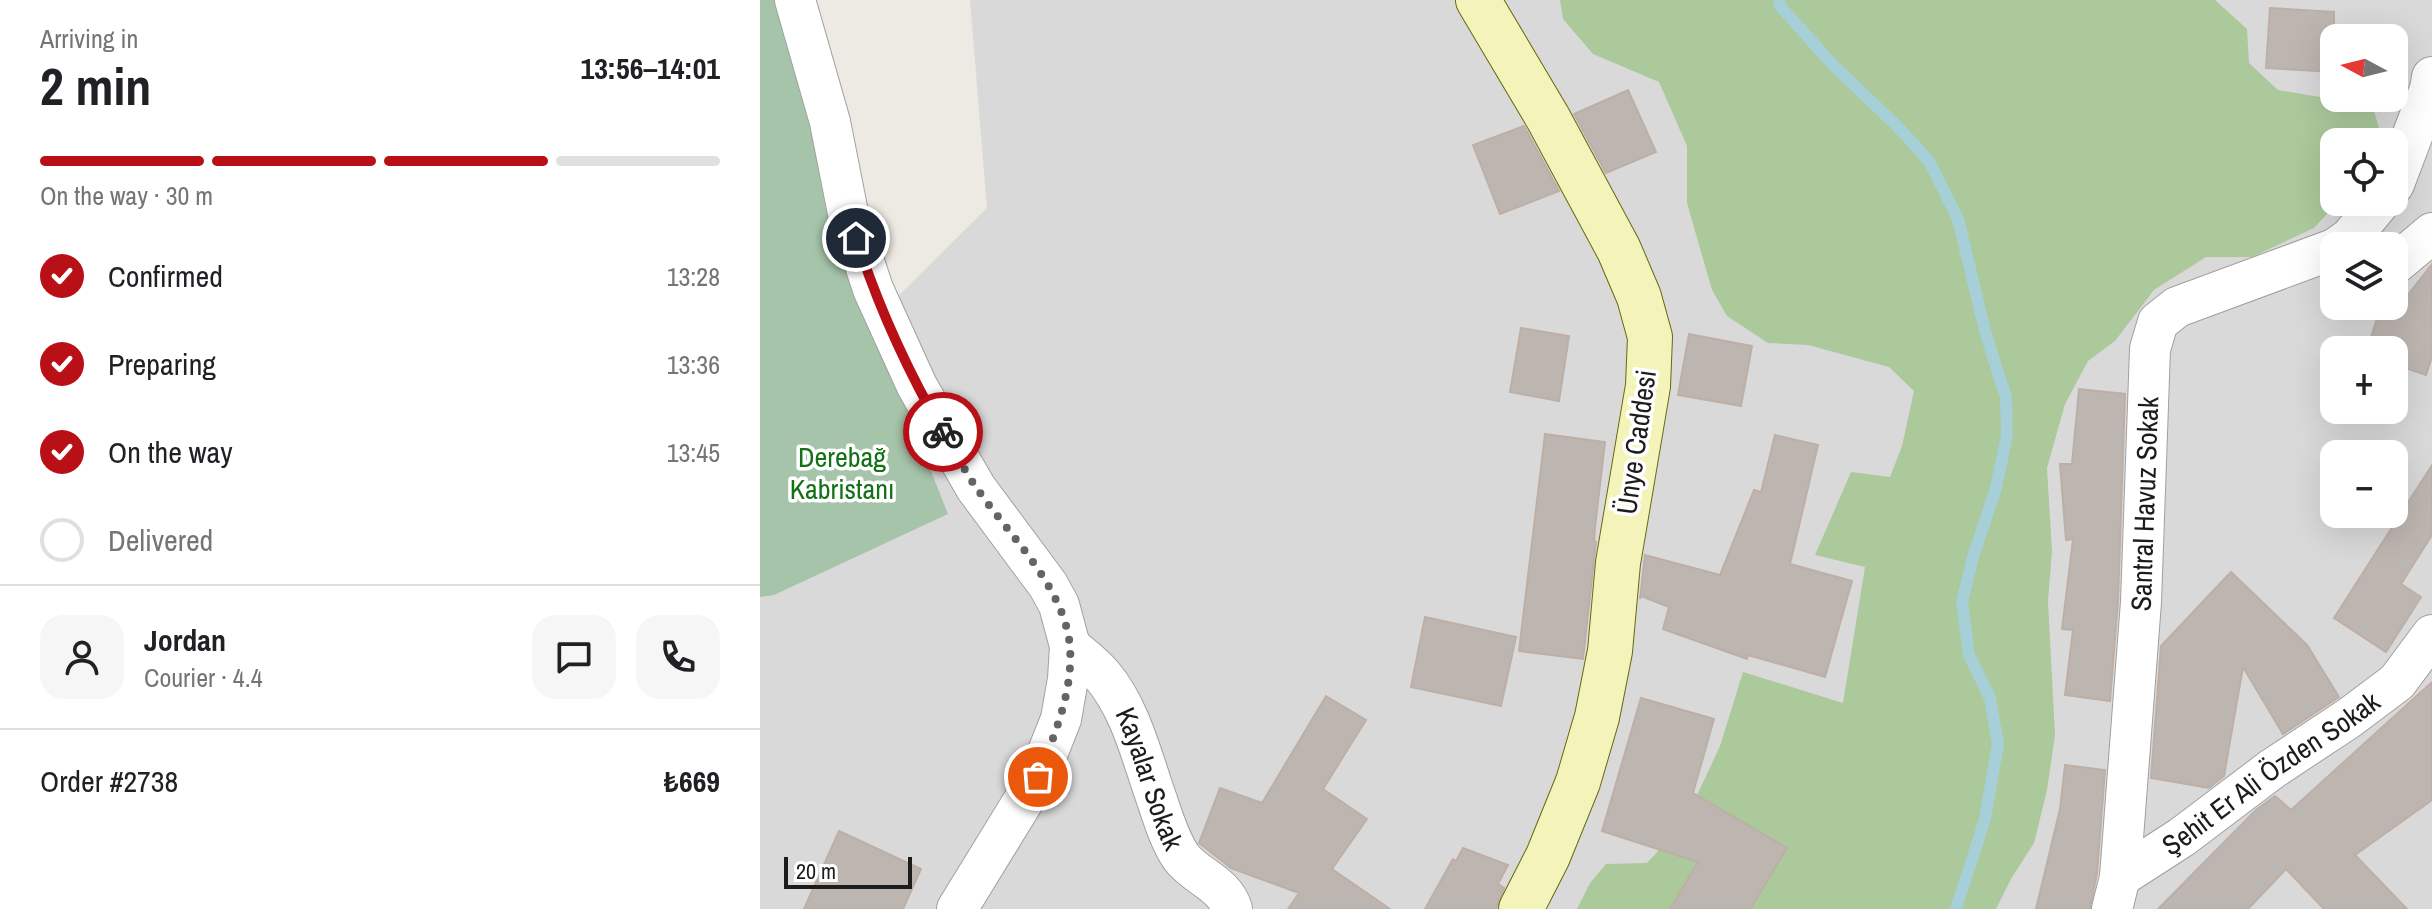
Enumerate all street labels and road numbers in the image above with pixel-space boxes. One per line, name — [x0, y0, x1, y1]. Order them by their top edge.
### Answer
street label: Ünye Caddesi — [1607, 367, 1665, 517]
street label: Santral Havuz Sokak — [2121, 395, 2167, 613]
street label: Şehit Er Ali Özden Sokak — [2155, 682, 2388, 864]
street label: Kayalar Sokak — [1107, 701, 1193, 857]

